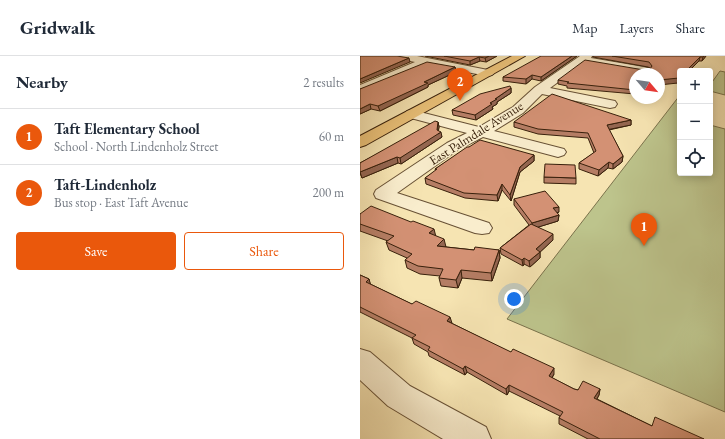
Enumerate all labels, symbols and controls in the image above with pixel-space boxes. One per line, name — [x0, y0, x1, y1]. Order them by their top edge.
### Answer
text: Gridwalk — [20, 15, 95, 40]
text: Map — [572, 19, 597, 37]
text: Layers — [619, 19, 654, 37]
text: Share — [676, 19, 705, 37]
pin: 2 — [447, 68, 473, 101]
north arrow — [629, 68, 665, 104]
map controls — [677, 68, 713, 176]
button: + — [677, 68, 713, 104]
text: Nearby — [16, 71, 68, 93]
text: 2 results — [303, 74, 344, 91]
street label: East Palmdale Avenue — [426, 97, 526, 169]
button: − — [677, 104, 713, 140]
text: Taft Elementary School — [54, 119, 200, 138]
text: 1 — [26, 128, 32, 145]
text: 60 m — [319, 128, 344, 145]
text: School · North Lindenholz Street — [54, 138, 218, 155]
button: locate — [677, 140, 713, 176]
text: Taft-Lindenholz — [54, 175, 156, 194]
text: 2 — [26, 184, 32, 201]
text: 200 m — [313, 184, 344, 201]
text: Bus stop · East Taft Avenue — [54, 194, 188, 211]
pin: 1 — [631, 213, 657, 246]
button: Save — [16, 232, 176, 270]
button: Share — [184, 232, 344, 270]
your location — [504, 289, 524, 309]

